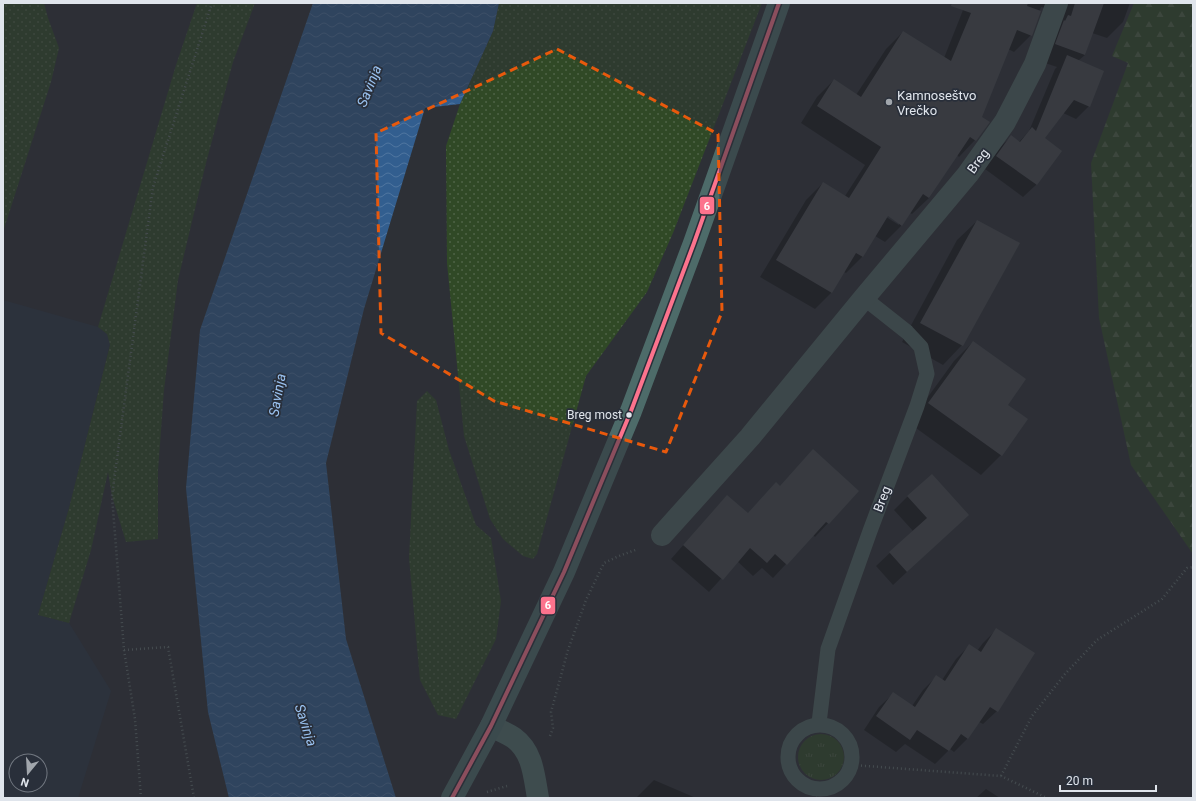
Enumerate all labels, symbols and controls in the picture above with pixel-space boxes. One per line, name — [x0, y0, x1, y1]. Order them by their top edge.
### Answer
water label: Savinja — [353, 63, 385, 109]
place label: Kamnoseštvo Vrečko — [897, 88, 976, 118]
marker: Kamnoseštvo Vrečko — [884, 97, 894, 107]
street label: Breg — [964, 146, 992, 176]
line badge: 6 — [699, 196, 715, 215]
text: 6 — [704, 200, 710, 213]
water label: Savinja — [265, 372, 289, 418]
place label: Breg most — [567, 408, 622, 422]
marker: Breg most — [624, 410, 634, 420]
street label: Breg — [870, 484, 894, 514]
line badge: 6 — [540, 596, 556, 615]
text: 6 — [545, 599, 551, 612]
water label: Savinja — [292, 702, 320, 748]
north arrow — [8, 753, 48, 793]
scale bar — [1060, 767, 1156, 793]
text: 20 m — [1066, 774, 1093, 788]
text: N — [19, 775, 31, 789]

